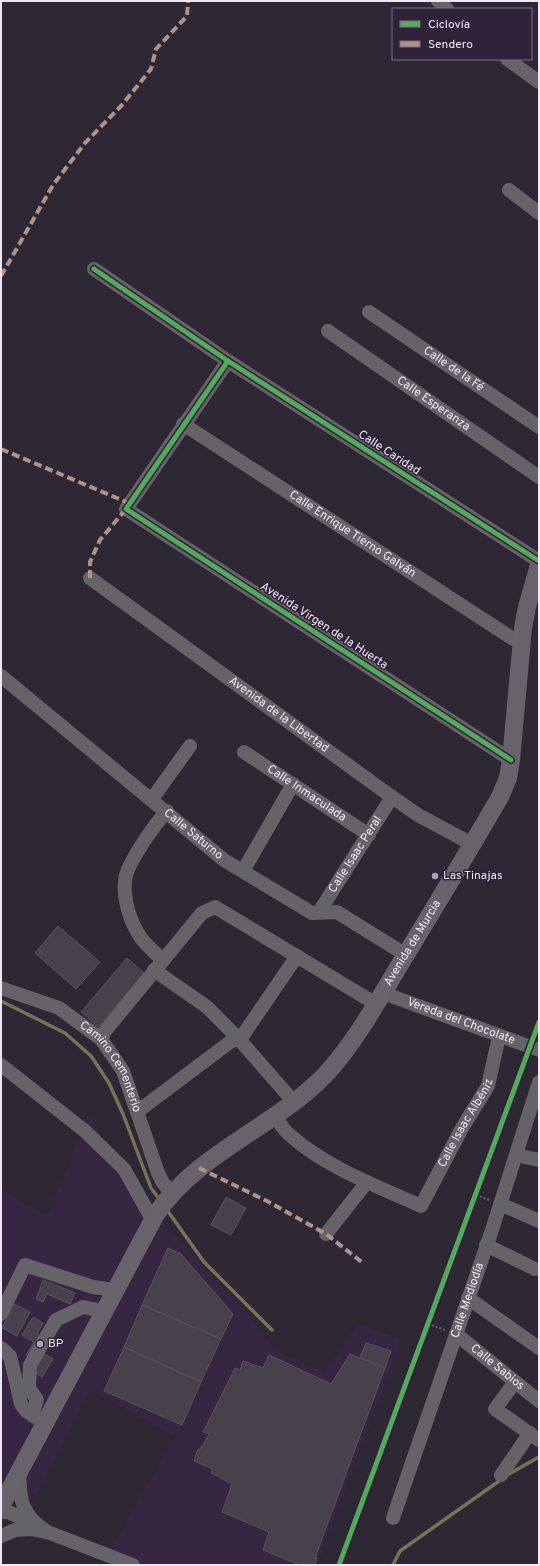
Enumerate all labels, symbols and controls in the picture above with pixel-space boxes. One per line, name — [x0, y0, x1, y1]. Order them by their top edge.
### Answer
legend — [392, 8, 532, 60]
text: Ciclovía — [428, 17, 470, 33]
text: Sendero — [428, 37, 473, 53]
street label: Calle de la Fé — [420, 343, 487, 395]
street label: Calle Esperanza — [393, 373, 473, 435]
street label: Calle Caridad — [355, 427, 423, 479]
street label: Calle Enrique Tierno Galván — [286, 487, 419, 581]
street label: Avenida Virgen de la Huerta — [257, 579, 391, 673]
street label: Avenida de la Libertad — [225, 673, 332, 757]
street label: Calle Inmaculada — [264, 761, 349, 826]
street label: Calle Saturno — [160, 805, 226, 864]
street label: Calle Isaac Peral — [325, 813, 386, 896]
place label: Las Tinajas — [443, 868, 503, 884]
marker: Las Tinajas — [430, 871, 440, 881]
street label: Avenida de Murcia — [381, 897, 445, 989]
street label: Vereda del Chocolate — [405, 994, 517, 1049]
street label: Camino Cementerio — [76, 1018, 145, 1115]
street label: Calle Isaac Albéniz — [435, 1077, 497, 1170]
street label: Calle Mediodía — [447, 1261, 488, 1340]
place label: BP — [48, 1336, 64, 1352]
marker: BP — [35, 1339, 45, 1349]
street label: Calle Sabios — [467, 1341, 528, 1394]

